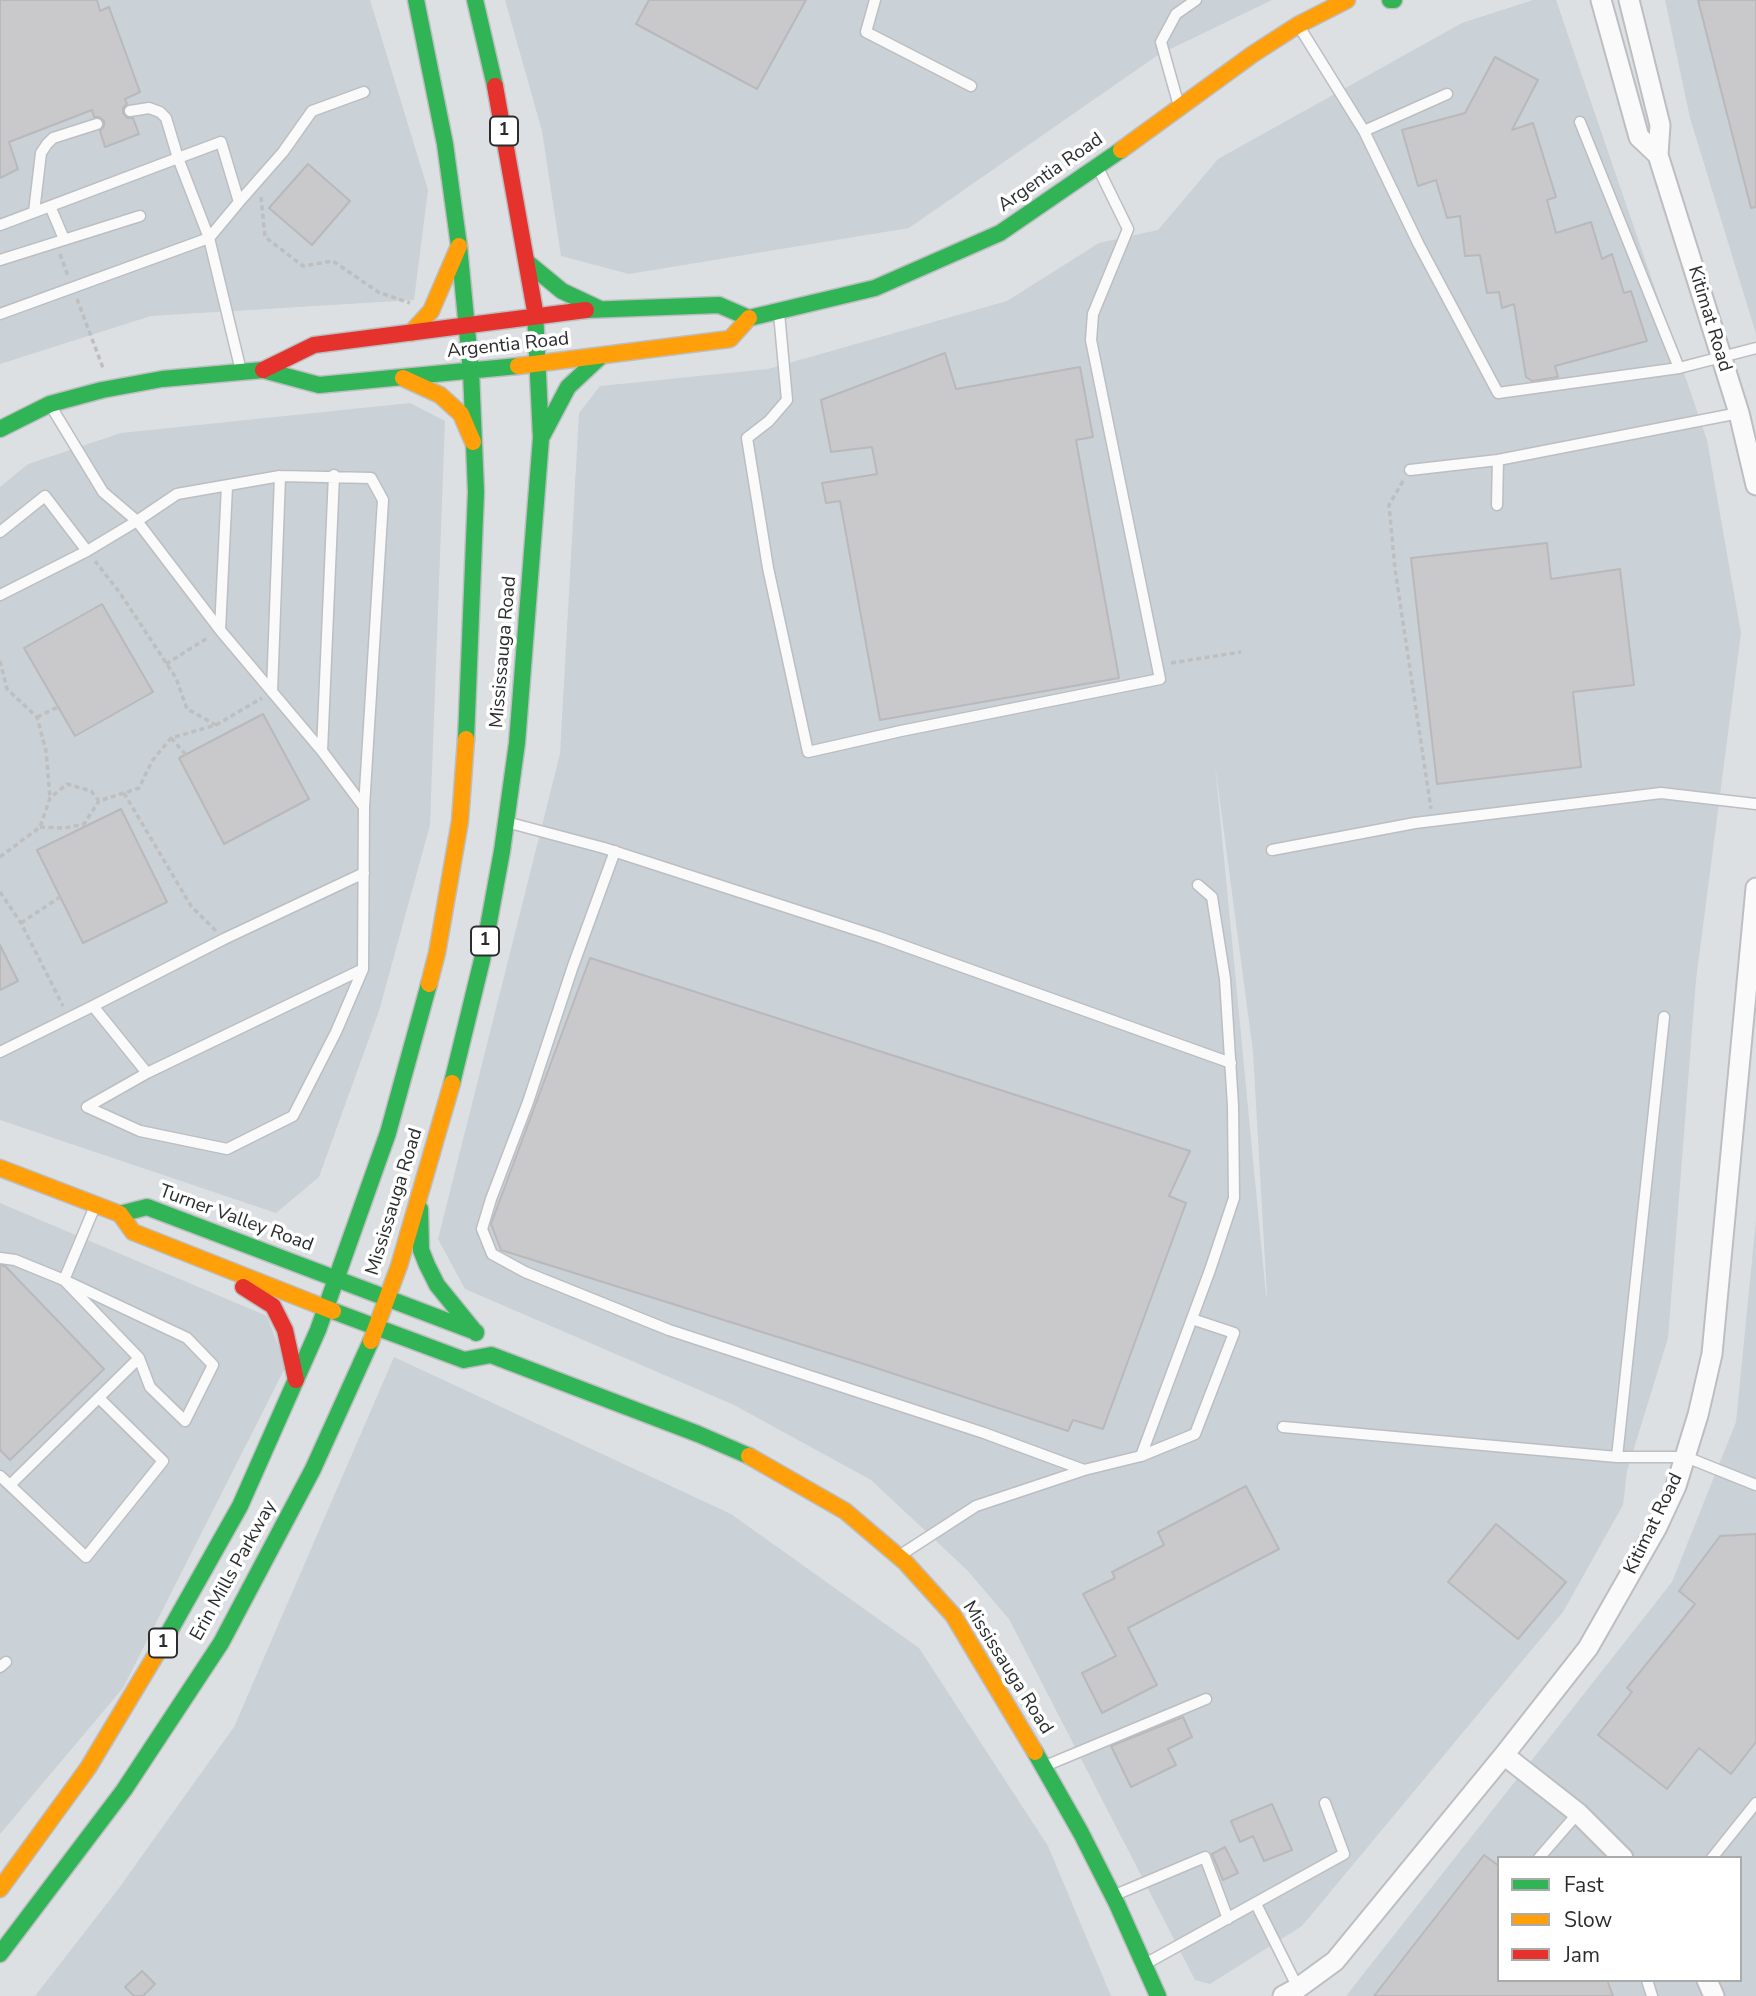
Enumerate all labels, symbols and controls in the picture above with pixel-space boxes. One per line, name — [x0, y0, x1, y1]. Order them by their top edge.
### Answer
road number: 1 — [490, 116, 518, 146]
street label: Argentia Road — [994, 128, 1108, 218]
street label: Kitimat Road — [1682, 263, 1736, 375]
street label: Argentia Road — [446, 328, 570, 364]
street label: Mississauga Road — [486, 575, 522, 729]
road number: 1 — [471, 926, 499, 956]
street label: Mississauga Road — [362, 1126, 428, 1278]
street label: Turner Valley Road — [156, 1181, 316, 1257]
street label: Kitimat Road — [1620, 1470, 1688, 1578]
street label: Erin Mills Parkway — [186, 1497, 282, 1645]
street label: Mississauga Road — [957, 1597, 1057, 1739]
road number: 1 — [149, 1628, 177, 1658]
legend — [1497, 1856, 1742, 1982]
text: Fast — [1564, 1871, 1604, 1899]
text: Slow — [1564, 1906, 1612, 1934]
text: Jam — [1564, 1941, 1600, 1969]

